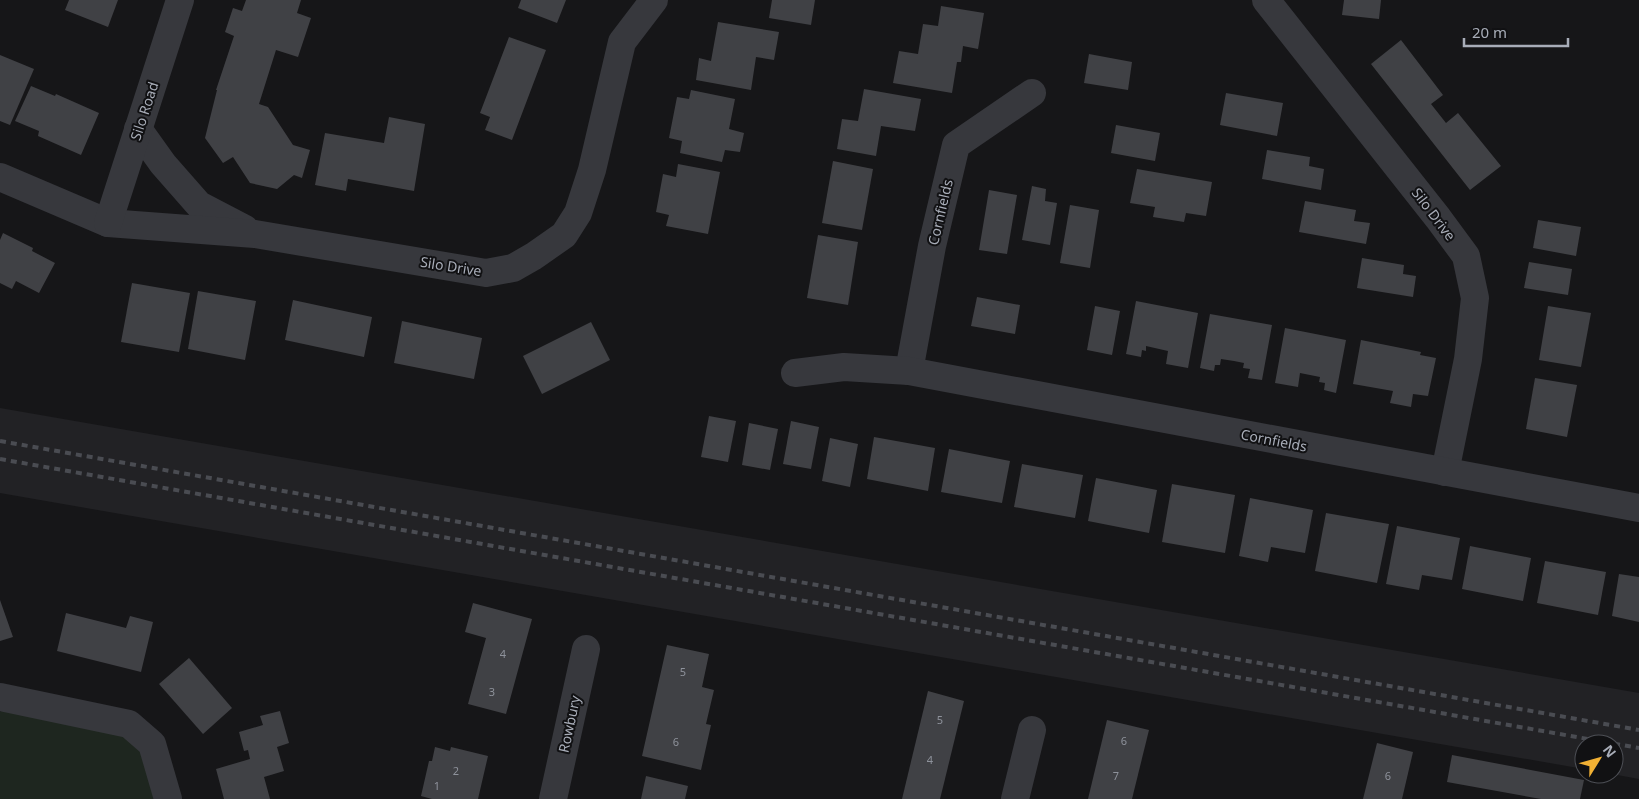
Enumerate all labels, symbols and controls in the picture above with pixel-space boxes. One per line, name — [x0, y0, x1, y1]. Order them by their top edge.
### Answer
scale bar — [1464, 15, 1568, 47]
text: 20 m — [1472, 22, 1507, 42]
street label: Silo Road — [126, 79, 162, 143]
street label: Cornfields — [923, 177, 957, 247]
street label: Silo Drive — [1408, 184, 1460, 244]
street label: Silo Drive — [419, 252, 483, 280]
street label: Cornfields — [1239, 424, 1309, 456]
house number: 4 — [500, 646, 507, 661]
house number: 5 — [680, 664, 686, 679]
house number: 3 — [489, 684, 495, 699]
street label: Rowbury — [554, 693, 585, 754]
house number: 5 — [937, 712, 943, 727]
house number: 6 — [1121, 733, 1127, 748]
house number: 6 — [673, 734, 679, 749]
north arrow — [1574, 734, 1624, 784]
text: N — [1599, 741, 1621, 761]
house number: 4 — [927, 752, 934, 767]
house number: 2 — [453, 763, 459, 778]
house number: 7 — [1113, 768, 1119, 783]
house number: 6 — [1385, 768, 1391, 783]
house number: 1 — [434, 778, 440, 793]

